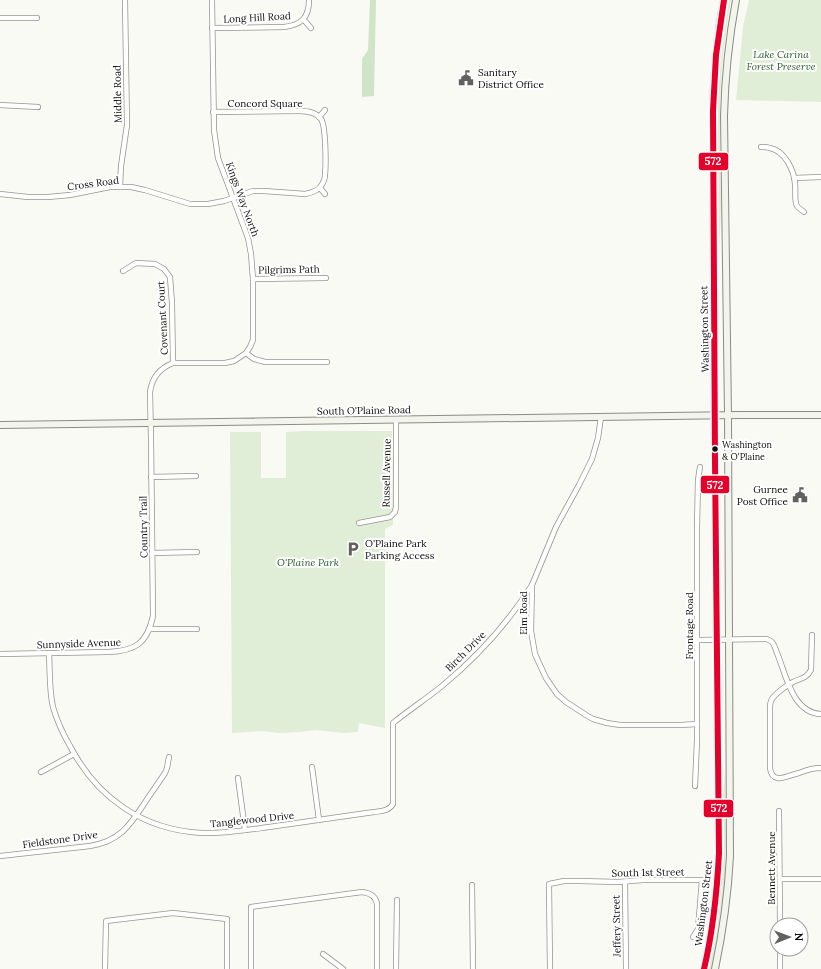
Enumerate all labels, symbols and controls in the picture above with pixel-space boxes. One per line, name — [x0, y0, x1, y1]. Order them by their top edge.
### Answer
street label: Long Hill Road — [223, 9, 291, 26]
park label: Lake Carina Forest Preserve — [747, 48, 816, 73]
street label: Middle Road — [110, 65, 125, 123]
place label: Sanitary District Office — [478, 66, 545, 91]
public building icon: Sanitary District Office — [457, 69, 475, 87]
street label: Concord Square — [227, 97, 303, 110]
line badge: 572 — [698, 152, 729, 171]
text: 572 — [705, 154, 722, 168]
street label: Kings Way North — [223, 160, 262, 238]
street label: Cross Road — [66, 173, 120, 194]
street label: Pilgrims Path — [258, 262, 320, 277]
street label: Covenant Court — [154, 281, 171, 355]
street label: Washington Street — [697, 286, 712, 372]
street label: South O'Plaine Road — [317, 403, 411, 418]
street label: Russell Avenue — [379, 438, 394, 508]
place label: Washington & O'Plaine — [722, 439, 773, 462]
marker: Washington & O'Plaine — [710, 444, 720, 454]
line badge: 572 — [700, 475, 730, 494]
text: 572 — [707, 478, 724, 492]
place label: Gurnee Post Office — [737, 483, 789, 508]
public building icon: Gurnee Post Office — [791, 486, 809, 504]
street label: Country Trail — [136, 495, 151, 558]
place label: O'Plaine Park Parking Access — [365, 537, 435, 562]
parking icon: O'Plaine Park Parking Access — [344, 540, 362, 558]
park label: O'Plaine Park — [277, 556, 339, 569]
street label: Elm Road — [517, 591, 530, 635]
street label: Frontage Road — [683, 592, 696, 660]
street label: Birch Drive — [442, 628, 489, 674]
street label: Sunnyside Avenue — [37, 636, 122, 651]
line badge: 572 — [703, 799, 734, 818]
text: 572 — [711, 801, 728, 815]
street label: Tanglewood Drive — [209, 809, 295, 830]
street label: Fieldstone Drive — [22, 828, 99, 851]
street label: Bennett Avenue — [765, 831, 778, 905]
street label: Washington Street — [692, 859, 715, 947]
street label: South 1st Street — [611, 865, 685, 880]
street label: Jeffery Street — [609, 895, 624, 958]
north arrow — [769, 917, 809, 957]
text: N — [792, 932, 806, 942]

